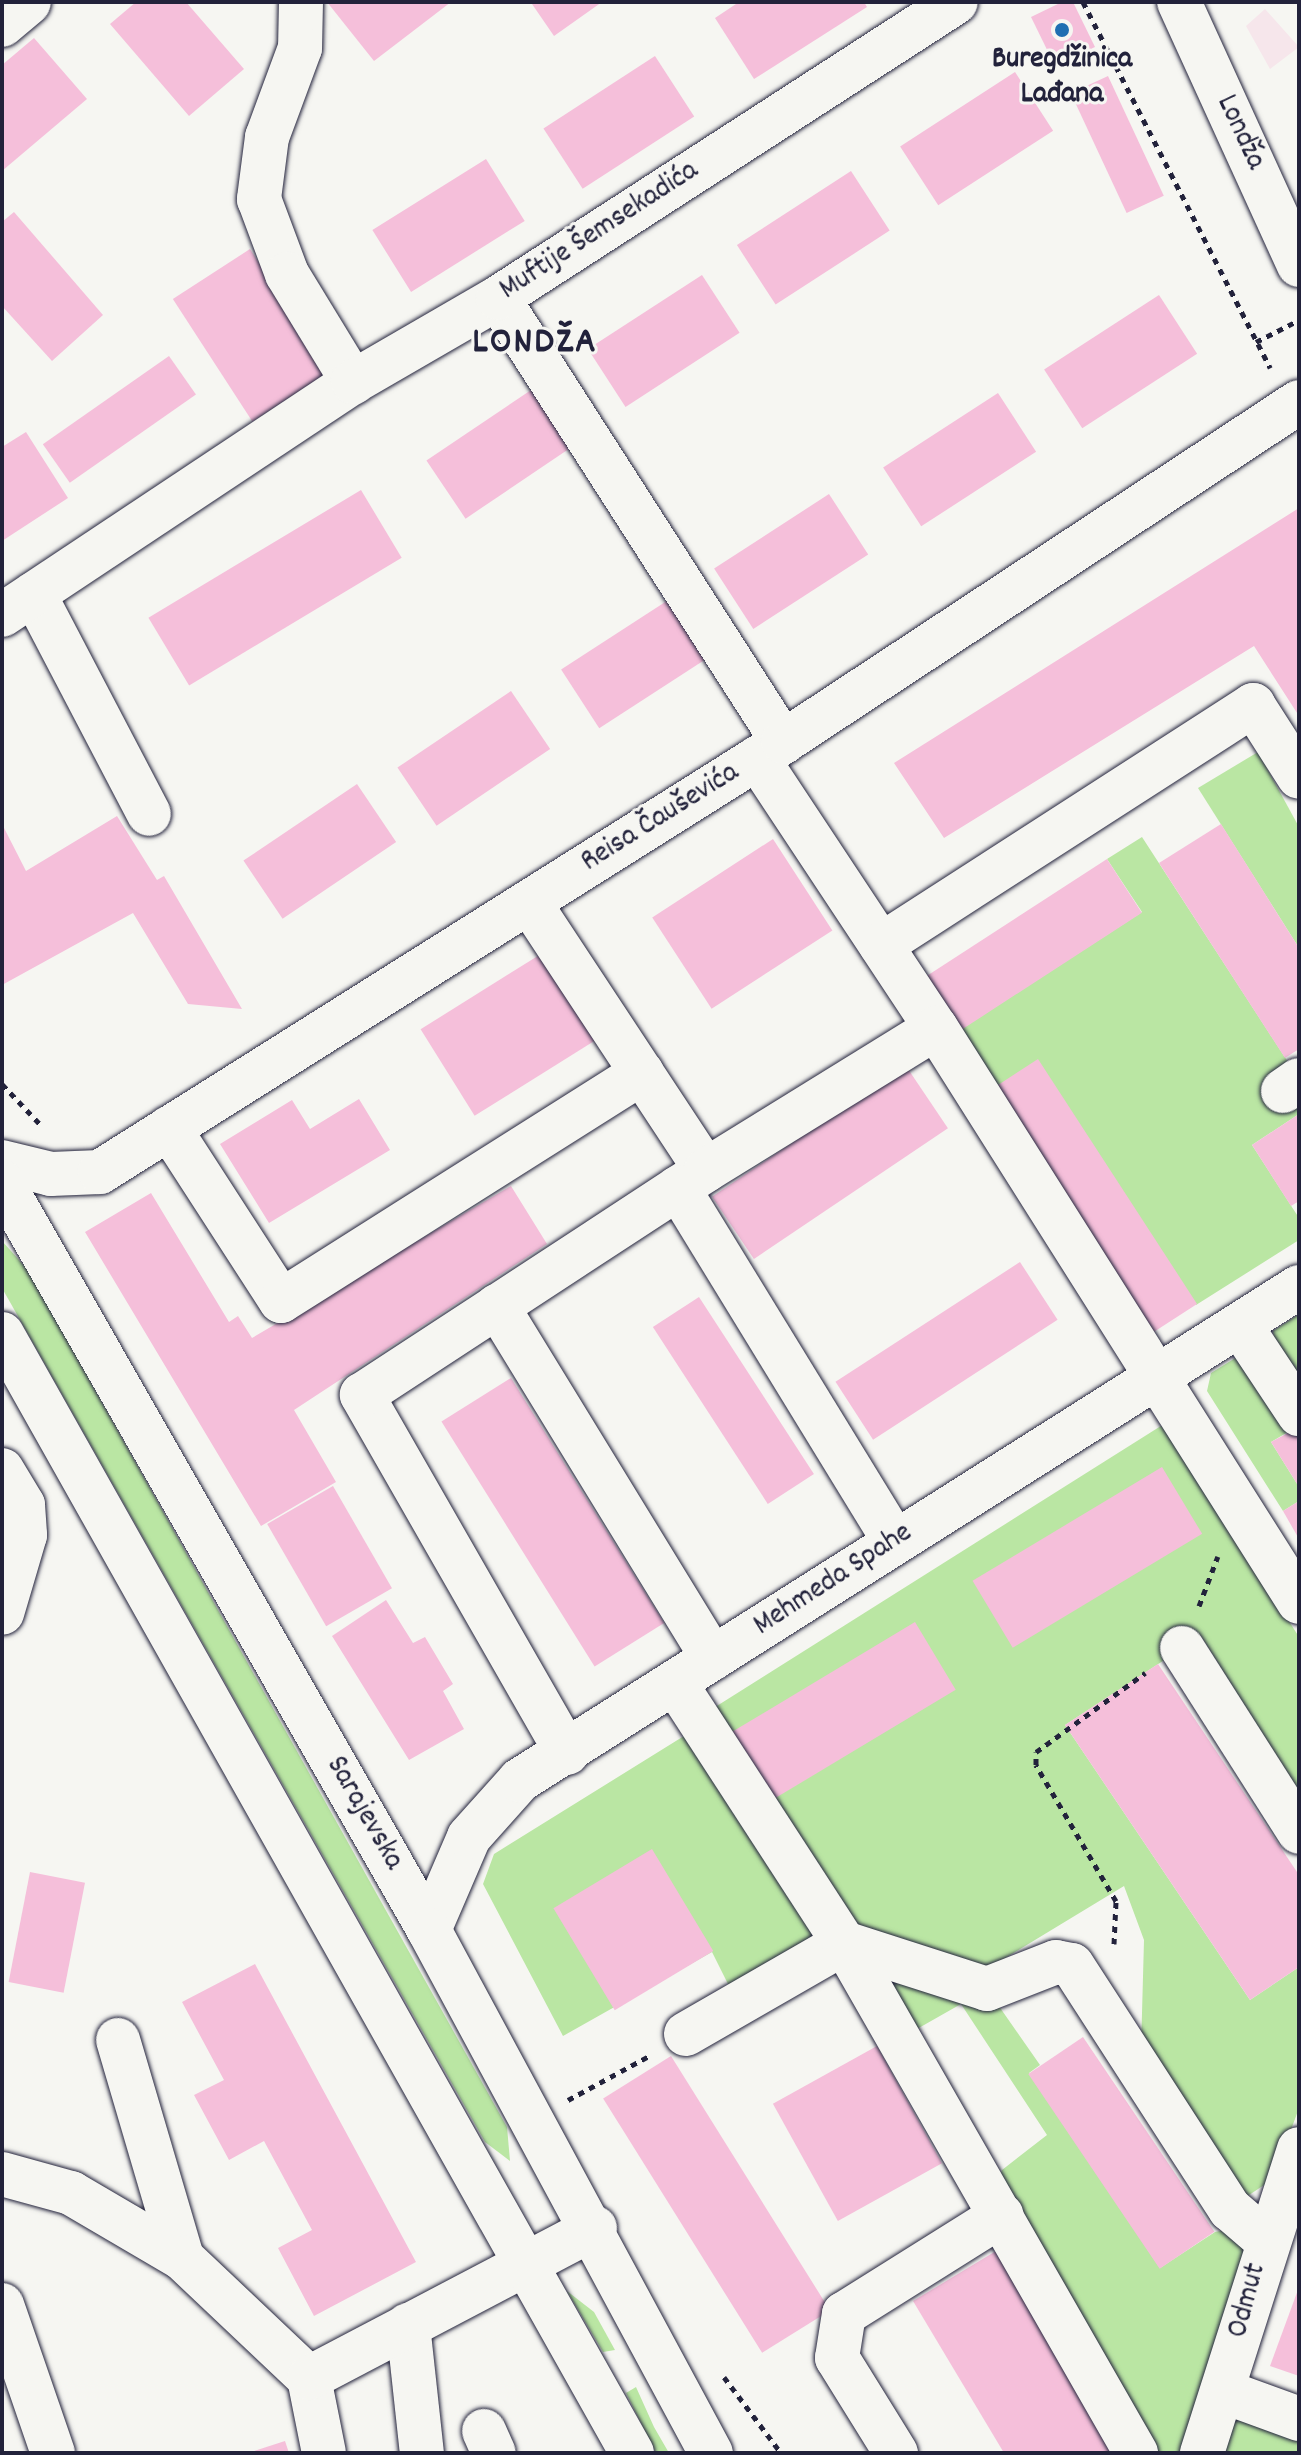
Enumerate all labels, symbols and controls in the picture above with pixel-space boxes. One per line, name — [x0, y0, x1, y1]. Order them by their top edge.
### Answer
marker: Buregdžinica Lađana — [1053, 21, 1071, 39]
place label: Buregdžinica Lađana — [992, 43, 1132, 114]
street label: Londža — [1206, 90, 1272, 176]
street label: Muftije Šemsekadića — [494, 154, 706, 310]
district label: LONDŽA — [472, 321, 598, 367]
street label: Reisa Čauševića — [576, 756, 746, 882]
street label: Mehmeda Spahe — [748, 1517, 920, 1645]
street label: Sarajevska — [316, 1751, 410, 1877]
street label: Odmut — [1222, 2260, 1276, 2342]

